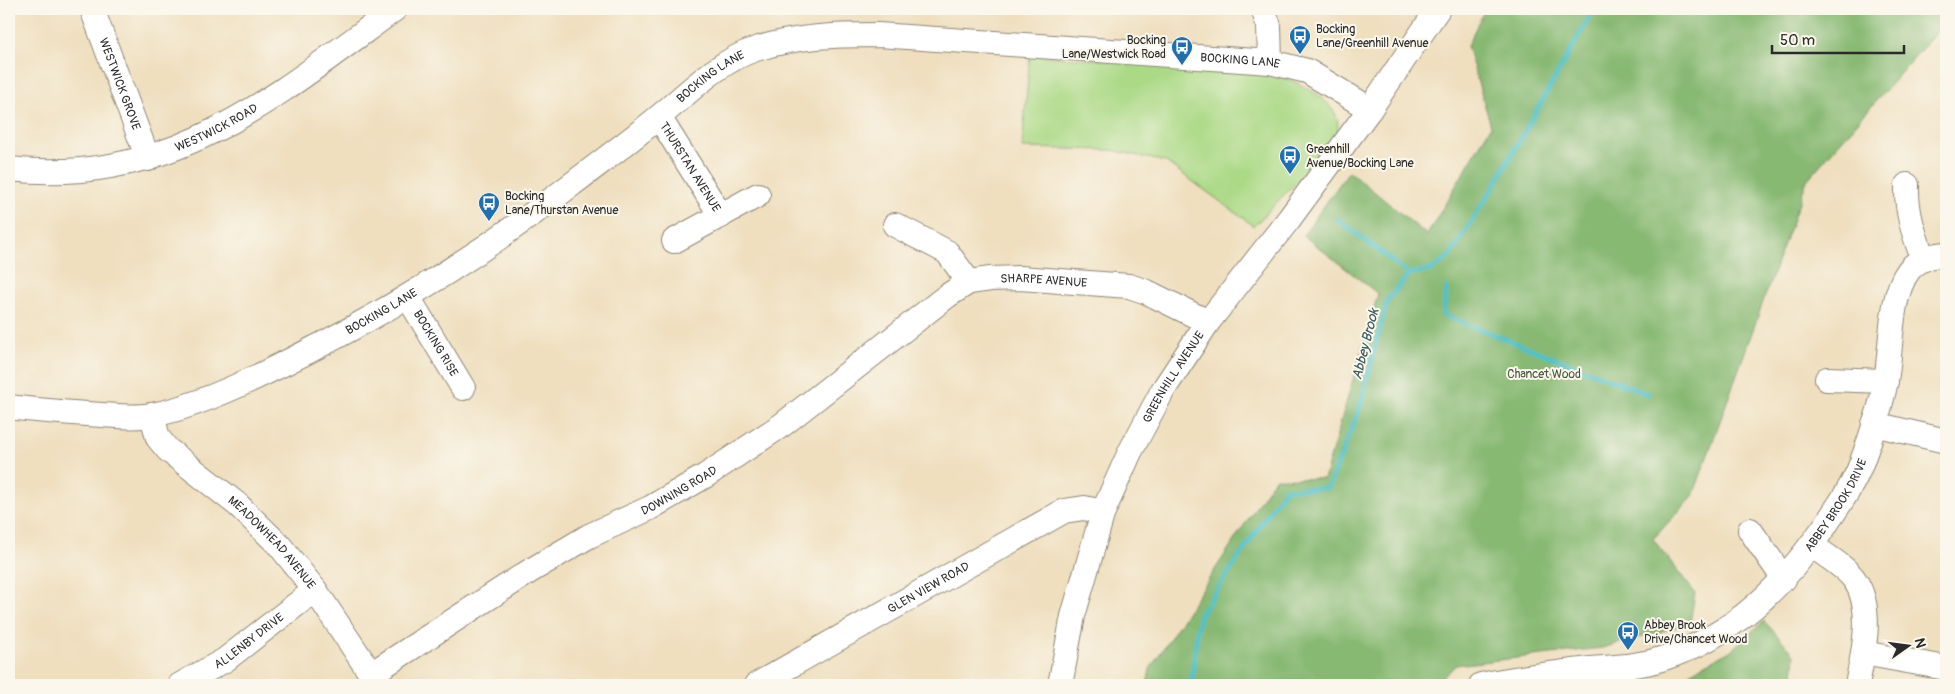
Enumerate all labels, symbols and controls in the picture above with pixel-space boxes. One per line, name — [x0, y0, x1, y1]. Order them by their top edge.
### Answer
place label: Bocking Lane/Greenhill Avenue — [1316, 22, 1429, 51]
scale bar — [1772, 22, 1905, 54]
bus stop icon: Bocking Lane/Greenhill Avenue — [1288, 24, 1312, 55]
text: 50 m — [1780, 31, 1815, 50]
place label: Bocking Lane/Westwick Road — [1062, 33, 1166, 62]
bus stop icon: Bocking Lane/Westwick Road — [1170, 35, 1194, 66]
street label: WESTWICK GROVE — [96, 36, 144, 132]
street label: BOCKING LANE — [674, 48, 747, 106]
street label: BOCKING LANE — [1200, 50, 1282, 72]
street label: WESTWICK ROAD — [173, 101, 261, 155]
street label: THURSTAN AVENUE — [656, 120, 724, 215]
place label: Greenhill Avenue/Bocking Lane — [1306, 142, 1414, 171]
bus stop icon: Greenhill Avenue/Bocking Lane — [1278, 144, 1302, 175]
place label: Bocking Lane/Thurstan Avenue — [505, 189, 618, 218]
bus stop icon: Bocking Lane/Thurstan Avenue — [477, 191, 501, 222]
street label: SHARPE AVENUE — [1000, 271, 1088, 291]
street label: BOCKING LANE — [343, 285, 420, 338]
water label: Abbey Brook — [1348, 306, 1383, 381]
street label: BOCKING RISE — [410, 308, 461, 379]
street label: GREENHILL AVENUE — [1140, 328, 1208, 426]
park label: Chancet Wood — [1507, 367, 1581, 382]
street label: ABBEY BROOK DRIVE — [1802, 457, 1870, 555]
street label: DOWNING ROAD — [639, 463, 721, 519]
street label: MEADOWHEAD AVENUE — [225, 493, 318, 592]
street label: GLEN VIEW ROAD — [885, 559, 973, 617]
street label: ALLENBY DRIVE — [212, 610, 287, 672]
place label: Abbey Brook Drive/Chancet Wood — [1644, 618, 1748, 647]
bus stop icon: Abbey Brook Drive/Chancet Wood — [1616, 620, 1640, 651]
north arrow — [1882, 622, 1932, 672]
text: N — [1911, 636, 1930, 650]

